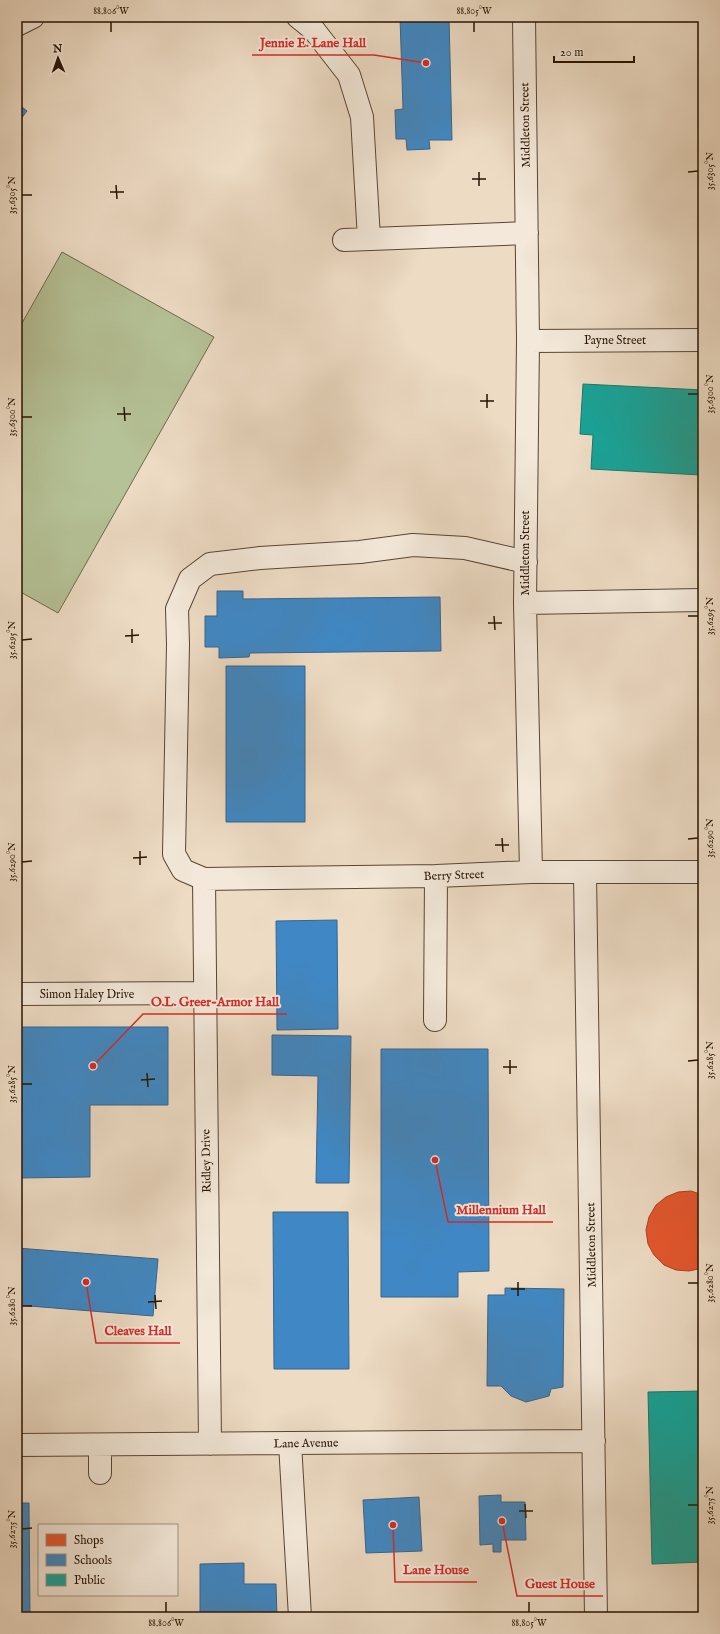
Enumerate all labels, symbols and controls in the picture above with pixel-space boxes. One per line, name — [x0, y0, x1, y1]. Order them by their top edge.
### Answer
text: 88.806°W — [93, 5, 129, 18]
text: 88.805°W — [456, 5, 492, 18]
callout: Jennie E. Lane Hall — [252, 30, 374, 55]
text: Jennie E. Lane Hall — [258, 35, 367, 52]
north arrow — [38, 38, 78, 78]
scale bar — [554, 38, 634, 64]
text: N — [52, 42, 63, 56]
text: 20 m — [560, 45, 583, 60]
street label: Middleton Street — [517, 82, 534, 168]
text: 35.6305°N — [704, 152, 717, 190]
text: 35.6305°N — [6, 176, 19, 214]
street label: Payne Street — [584, 333, 646, 348]
text: 35.6300°N — [704, 374, 717, 414]
text: 35.6300°N — [6, 397, 19, 437]
street label: Middleton Street — [518, 510, 533, 596]
text: 35.6295°N — [704, 597, 717, 635]
text: 35.6295°N — [6, 621, 19, 659]
text: 35.6290°N — [704, 818, 717, 858]
text: 35.6290°N — [6, 842, 19, 882]
street label: Berry Street — [423, 867, 485, 884]
street label: Simon Haley Drive — [40, 987, 135, 1002]
callout: O.L. Greer-Armor Hall — [143, 989, 287, 1014]
text: O.L. Greer-Armor Hall — [151, 994, 279, 1011]
text: 35.6285°N — [704, 1041, 717, 1079]
text: 35.6285°N — [6, 1065, 19, 1103]
street label: Ridley Drive — [198, 1128, 215, 1193]
callout: Millennium Hall — [448, 1197, 553, 1222]
text: Millennium Hall — [456, 1202, 546, 1219]
street label: Middleton Street — [583, 1202, 600, 1288]
text: 35.6280°N — [704, 1263, 717, 1303]
text: 35.6280°N — [6, 1286, 19, 1326]
callout: Cleaves Hall — [96, 1318, 180, 1343]
text: Cleaves Hall — [104, 1323, 172, 1340]
street label: Lane Avenue — [273, 1435, 339, 1452]
text: 35.6275°N — [704, 1485, 717, 1524]
text: 35.6275°N — [6, 1509, 19, 1548]
legend — [38, 1524, 178, 1596]
text: Shops — [74, 1533, 104, 1549]
text: Schools — [74, 1553, 112, 1568]
callout: Lane House — [395, 1557, 477, 1582]
text: Lane House — [402, 1562, 469, 1579]
callout: Guest House — [517, 1571, 603, 1596]
text: Public — [74, 1573, 105, 1588]
text: Guest House — [525, 1576, 595, 1593]
text: 88.806°W — [148, 1617, 184, 1630]
text: 88.805°W — [511, 1617, 547, 1630]

